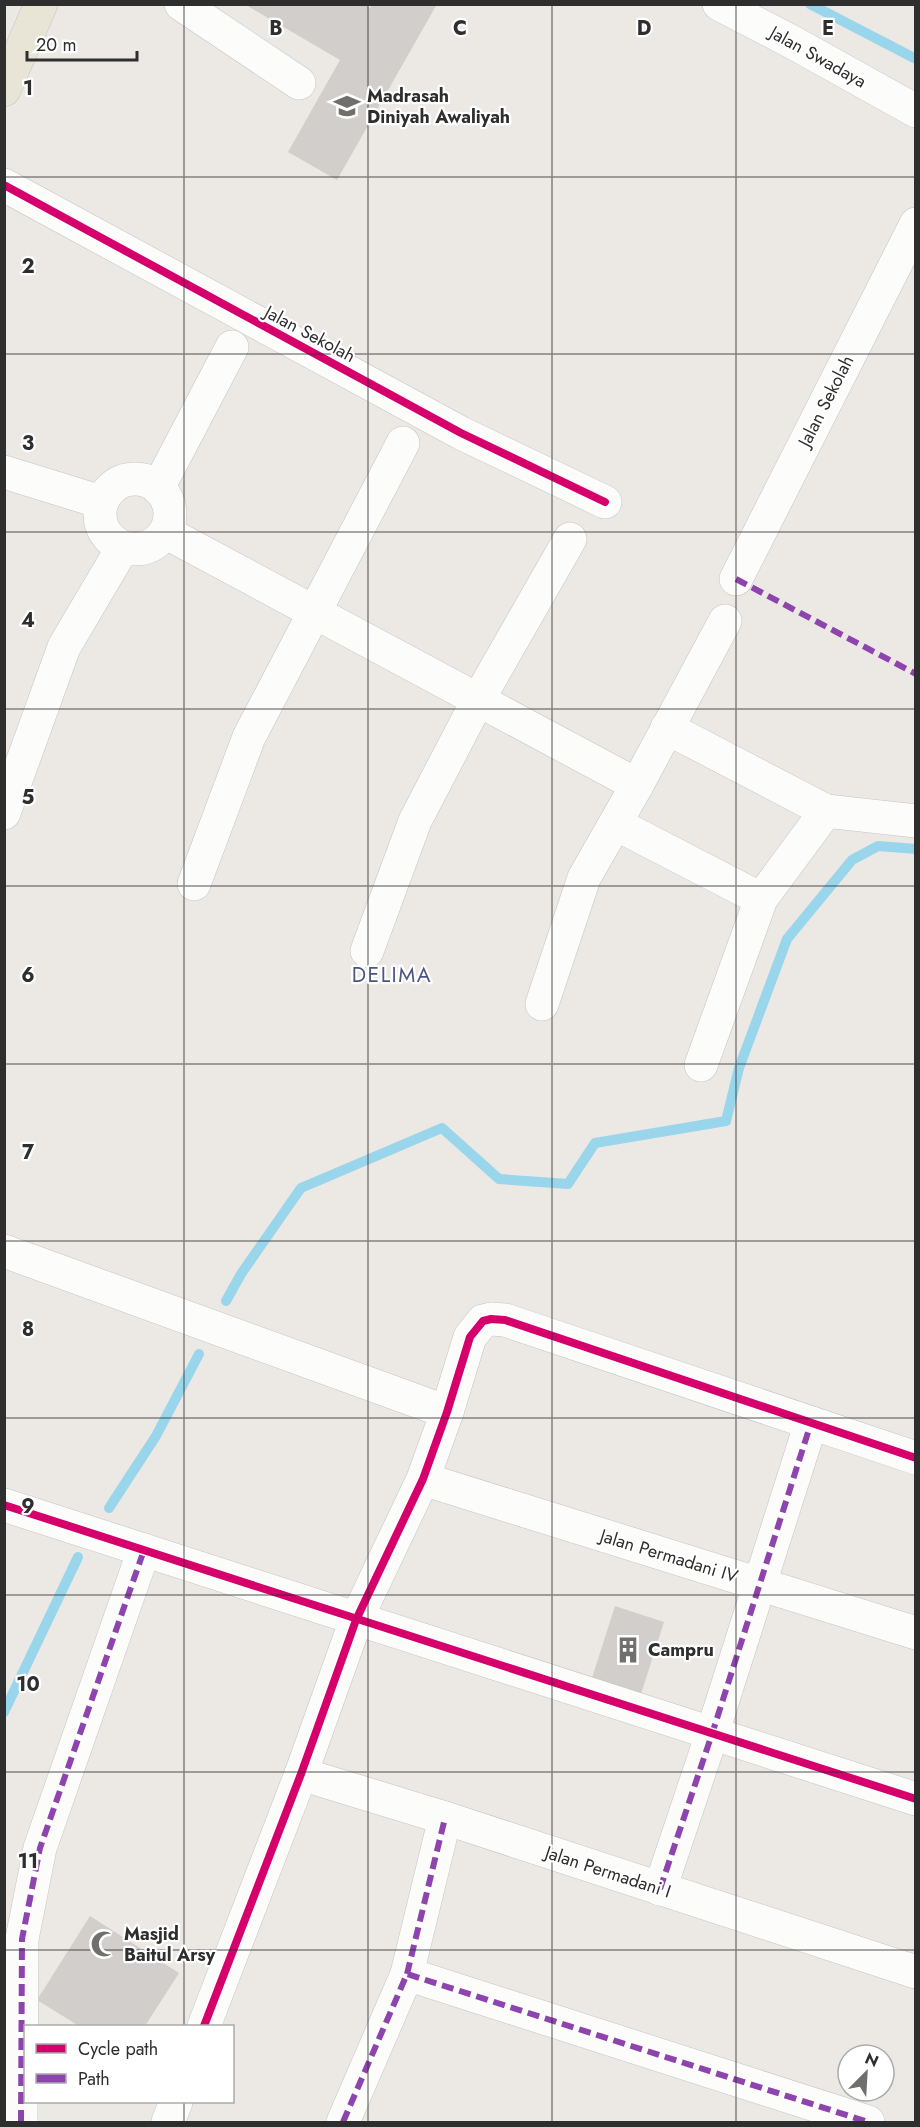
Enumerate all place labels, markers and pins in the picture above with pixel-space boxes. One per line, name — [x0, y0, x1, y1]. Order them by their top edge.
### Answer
place label: Madrasah Diniyah Awaliyah — [367, 83, 510, 130]
school or university icon: Madrasah Diniyah Awaliyah — [332, 91, 362, 121]
building icon: Campru — [613, 1635, 643, 1665]
place label: Campru — [648, 1637, 714, 1663]
place label: Masjid Baitul Arsy — [124, 1921, 216, 1968]
mosque icon: Masjid Baitul Arsy — [89, 1929, 119, 1959]

